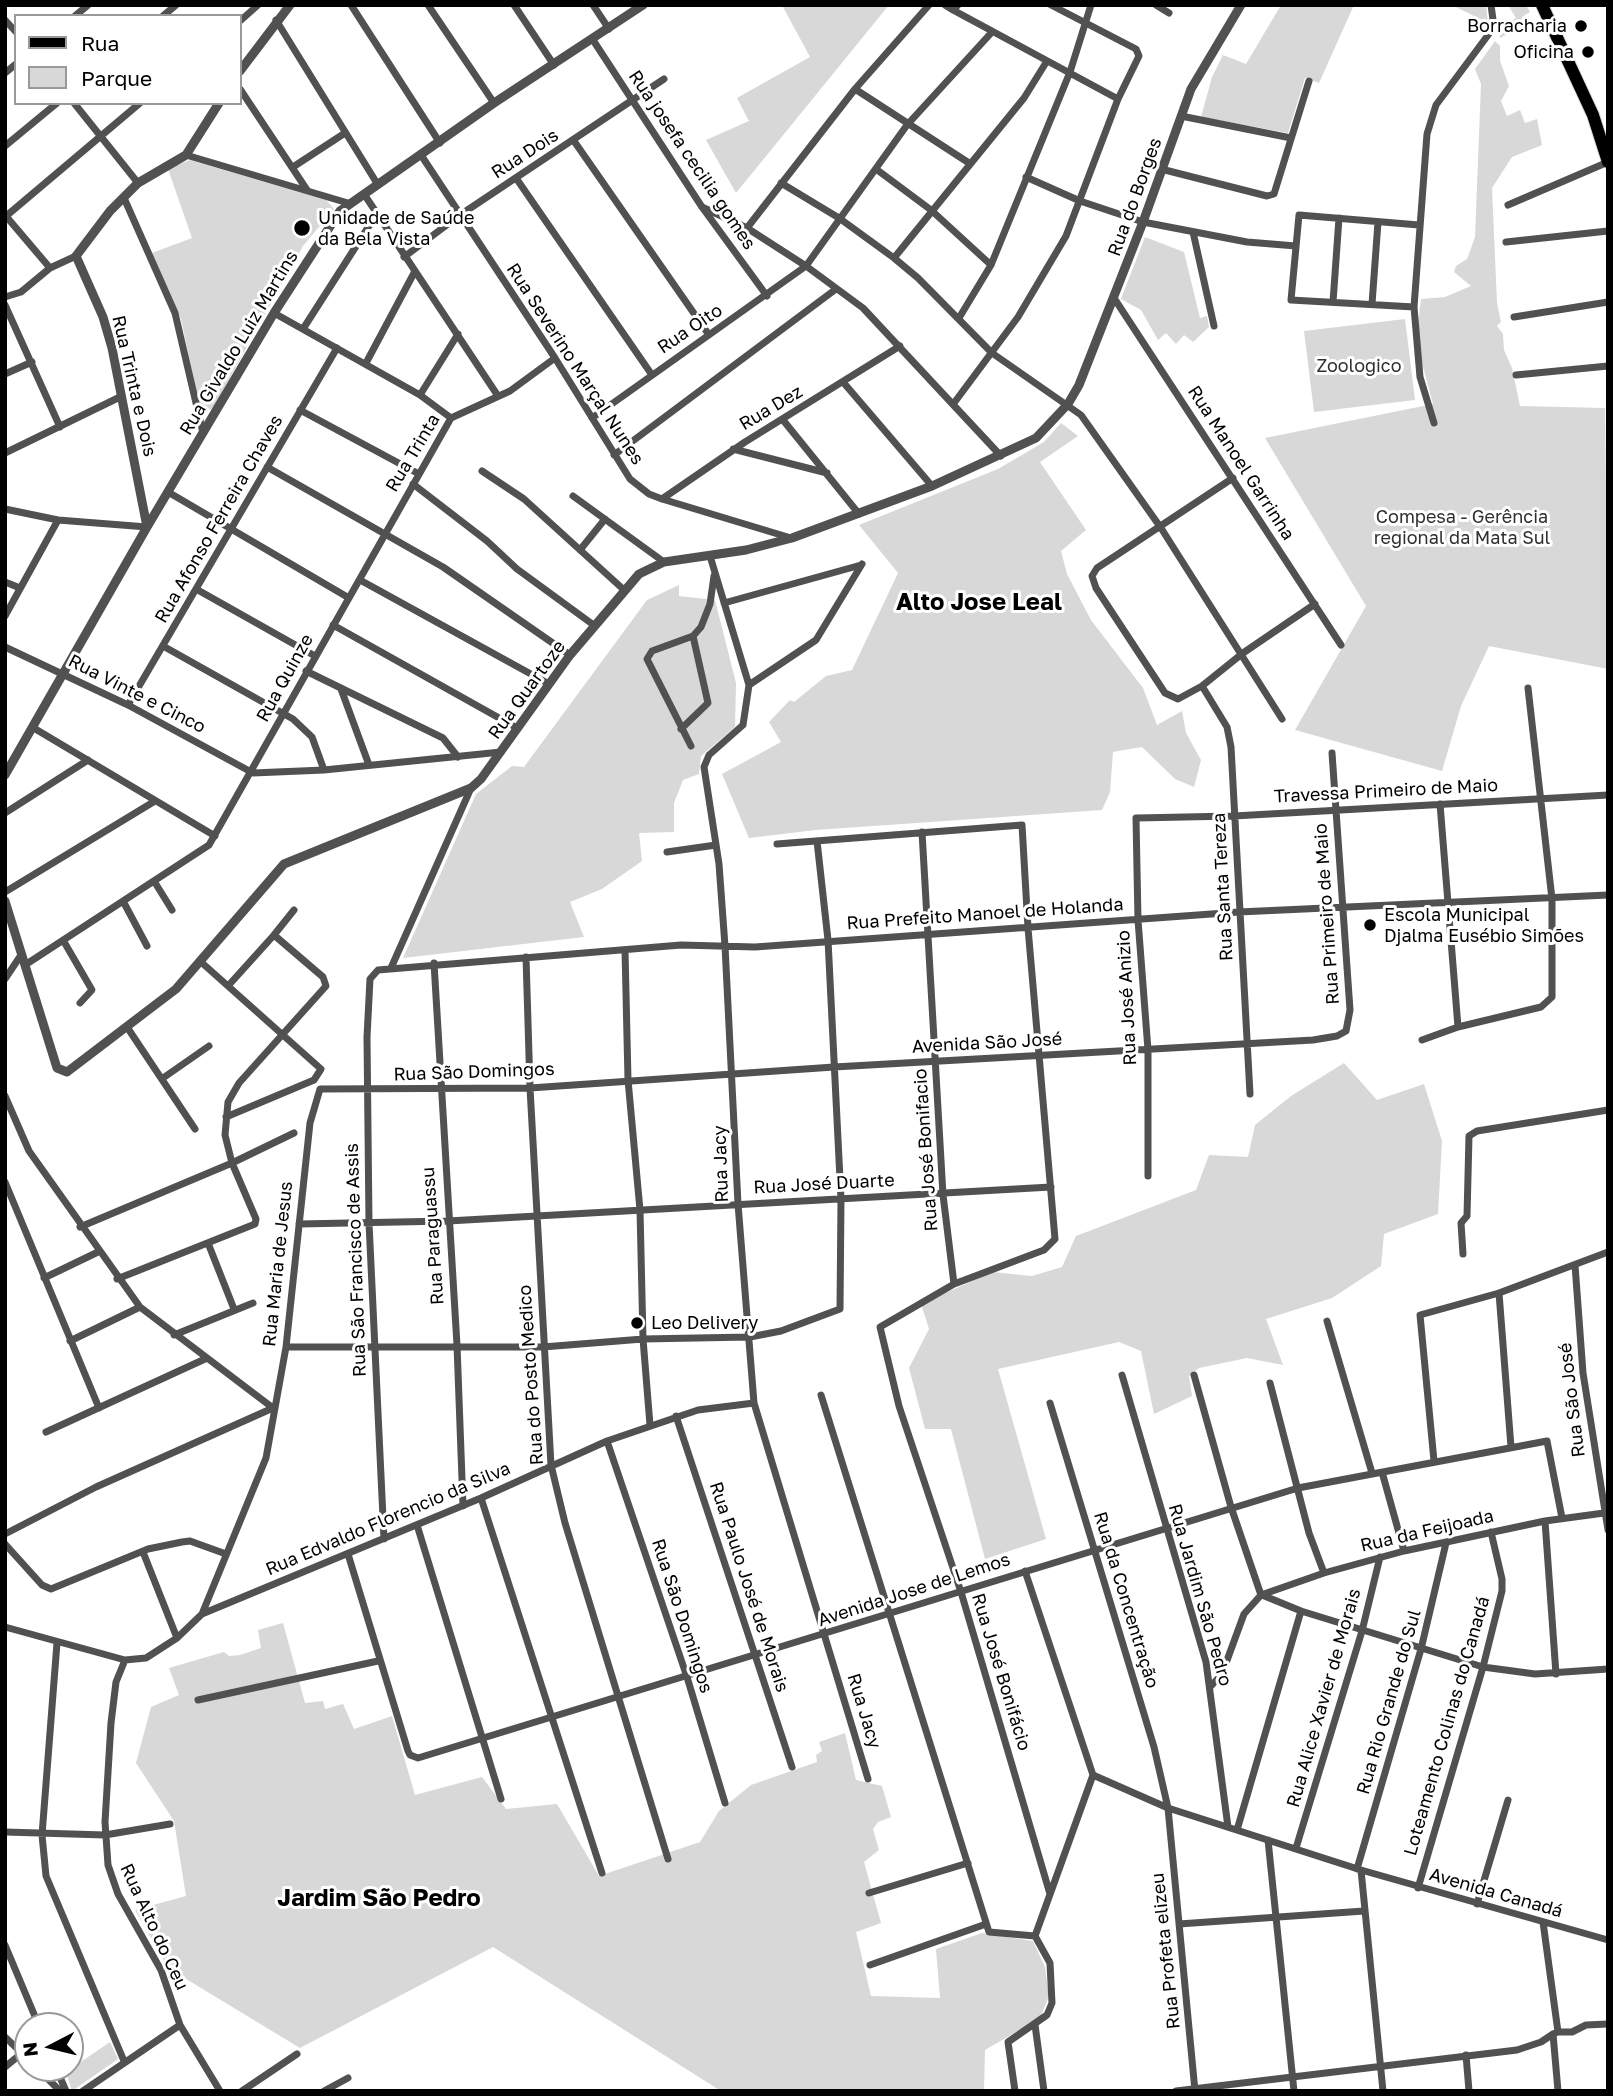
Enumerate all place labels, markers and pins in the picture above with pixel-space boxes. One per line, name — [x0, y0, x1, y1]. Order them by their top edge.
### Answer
place label: Borracharia — [1467, 15, 1567, 37]
marker: Borracharia — [1573, 18, 1589, 34]
place label: Oficina — [1513, 41, 1574, 63]
marker: Oficina — [1580, 44, 1596, 60]
place label: Unidade de Saúde da Bela Vista — [318, 207, 474, 249]
marker: Unidade de Saúde da Bela Vista — [292, 218, 312, 238]
place label: Escola Municipal Djalma Eusébio Simões — [1384, 904, 1584, 946]
marker: Escola Municipal Djalma Eusébio Simões — [1362, 917, 1378, 933]
place label: Leo Delivery — [651, 1312, 758, 1334]
marker: Leo Delivery — [629, 1315, 645, 1331]

